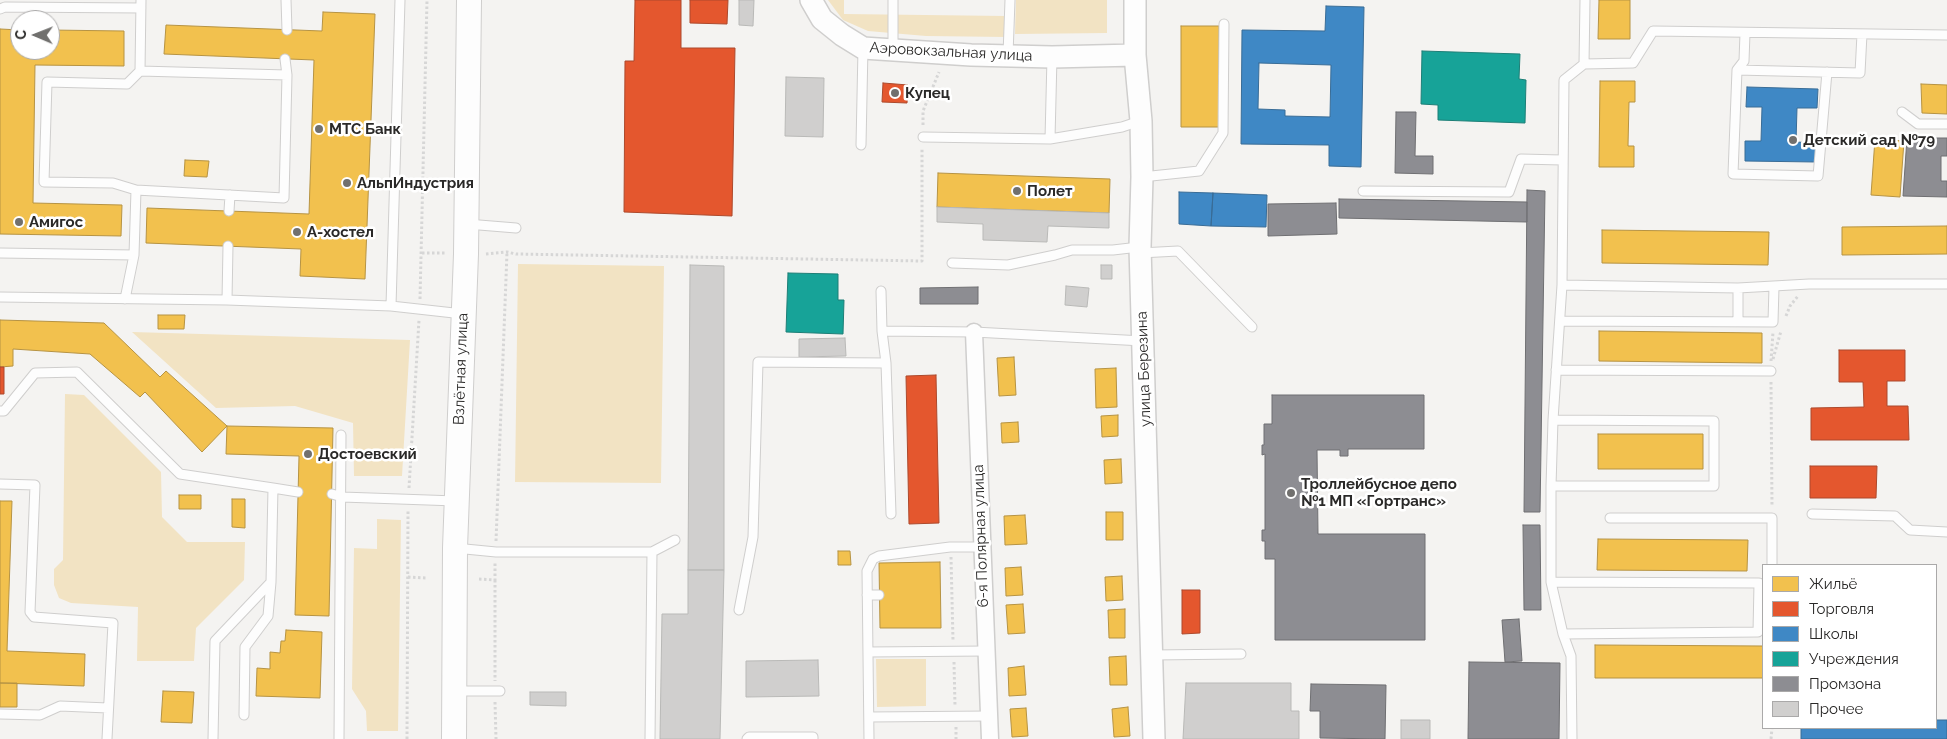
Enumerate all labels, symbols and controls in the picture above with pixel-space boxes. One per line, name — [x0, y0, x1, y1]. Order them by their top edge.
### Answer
north arrow — [10, 10, 60, 60]
text: С — [13, 30, 29, 40]
street label: Аэровокзальная улица — [869, 39, 1033, 65]
place label: Купец — [905, 84, 950, 102]
marker: Купец — [889, 87, 901, 99]
place label: МТС Банк — [329, 120, 401, 138]
marker: МТС Банк — [313, 123, 325, 135]
place label: Детский сад №79 — [1803, 131, 1935, 149]
marker: Детский сад №79 — [1787, 134, 1799, 146]
place label: АльпИндустрия — [357, 174, 474, 192]
marker: АльпИндустрия — [341, 177, 353, 189]
place label: Полет — [1027, 182, 1072, 200]
marker: Полет — [1011, 185, 1023, 197]
place label: Амигос — [29, 213, 83, 231]
marker: Амигос — [13, 216, 25, 228]
place label: А-хостел — [307, 223, 374, 241]
marker: А-хостел — [291, 226, 303, 238]
street label: улица Березина — [1133, 311, 1155, 427]
street label: Взлётная улица — [450, 313, 472, 425]
place label: Достоевский — [318, 445, 417, 463]
marker: Достоевский — [302, 448, 314, 460]
street label: 6-я Полярная улица — [970, 464, 992, 608]
place label: Троллейбусное депо №1 МП «Гортранс» — [1301, 475, 1457, 510]
marker: Троллейбусное депо №1 МП «Гортранс» — [1285, 487, 1297, 499]
legend — [1762, 564, 1937, 729]
text: Жильё — [1809, 575, 1857, 593]
text: Торговля — [1809, 600, 1874, 618]
text: Школы — [1809, 625, 1858, 643]
text: Учреждения — [1809, 650, 1899, 668]
text: Промзона — [1809, 675, 1881, 693]
text: Прочее — [1809, 700, 1863, 718]

